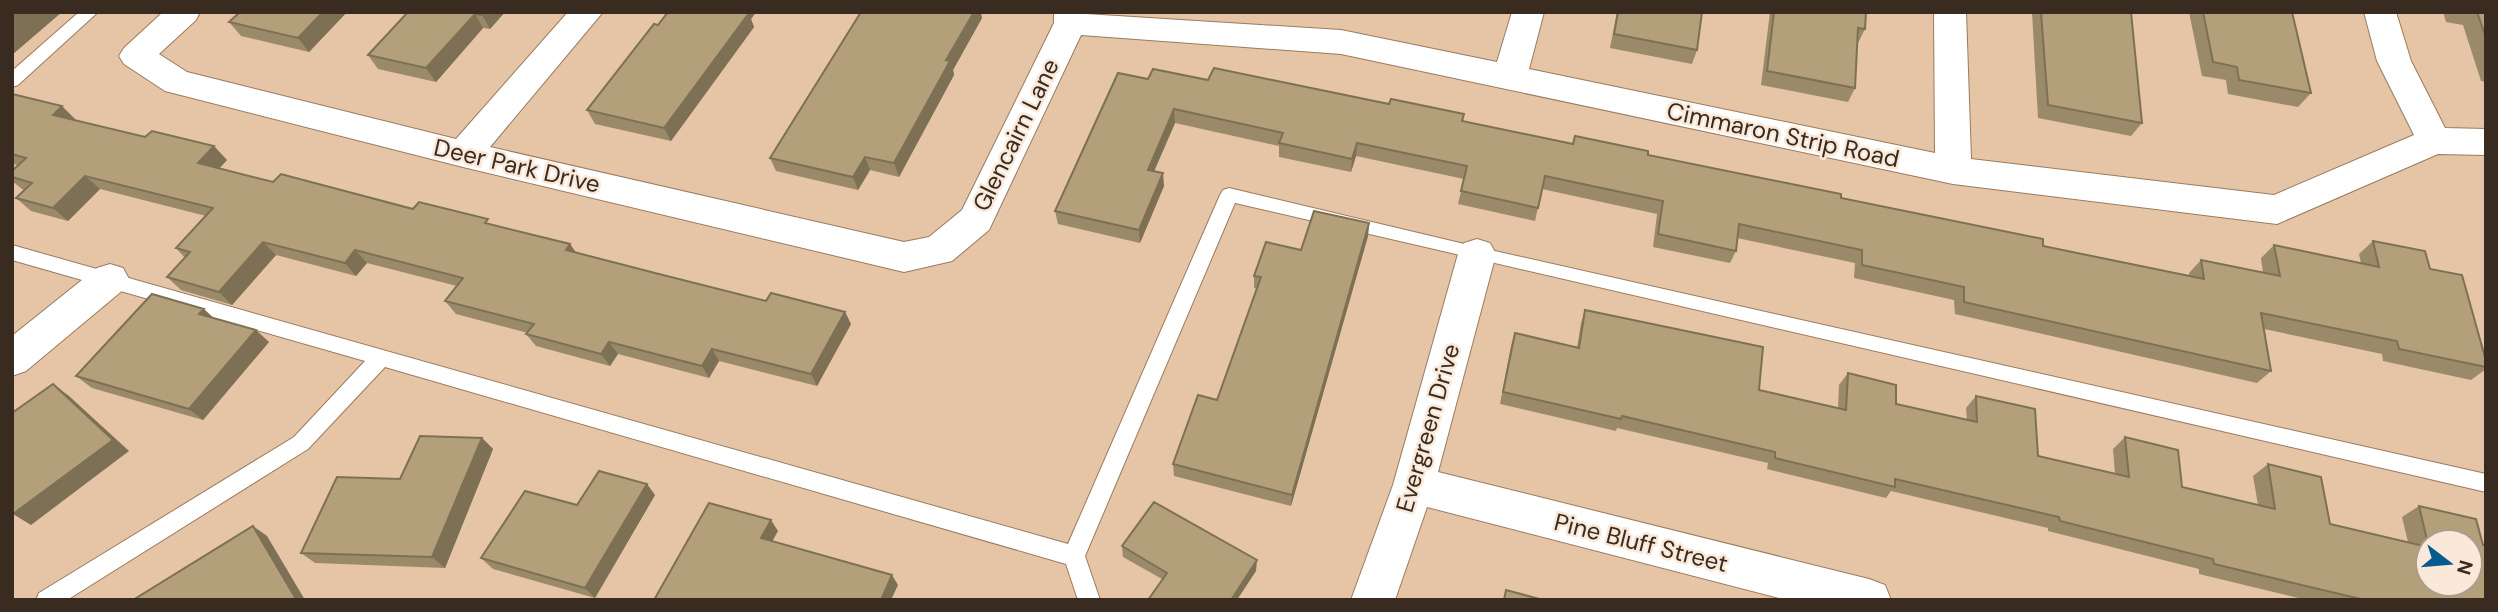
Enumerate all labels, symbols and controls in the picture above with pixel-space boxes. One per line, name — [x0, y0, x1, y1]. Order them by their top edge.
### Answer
street label: Glencairn Lane — [965, 54, 1066, 216]
street label: Cimmaron Strip Road — [1664, 95, 1902, 174]
street label: Deer Park Drive — [431, 131, 603, 200]
street label: Evergreen Drive — [1389, 340, 1466, 516]
street label: Pine Bluff Street — [1551, 506, 1731, 579]
north arrow — [2414, 528, 2484, 598]
text: N — [2451, 557, 2479, 578]

